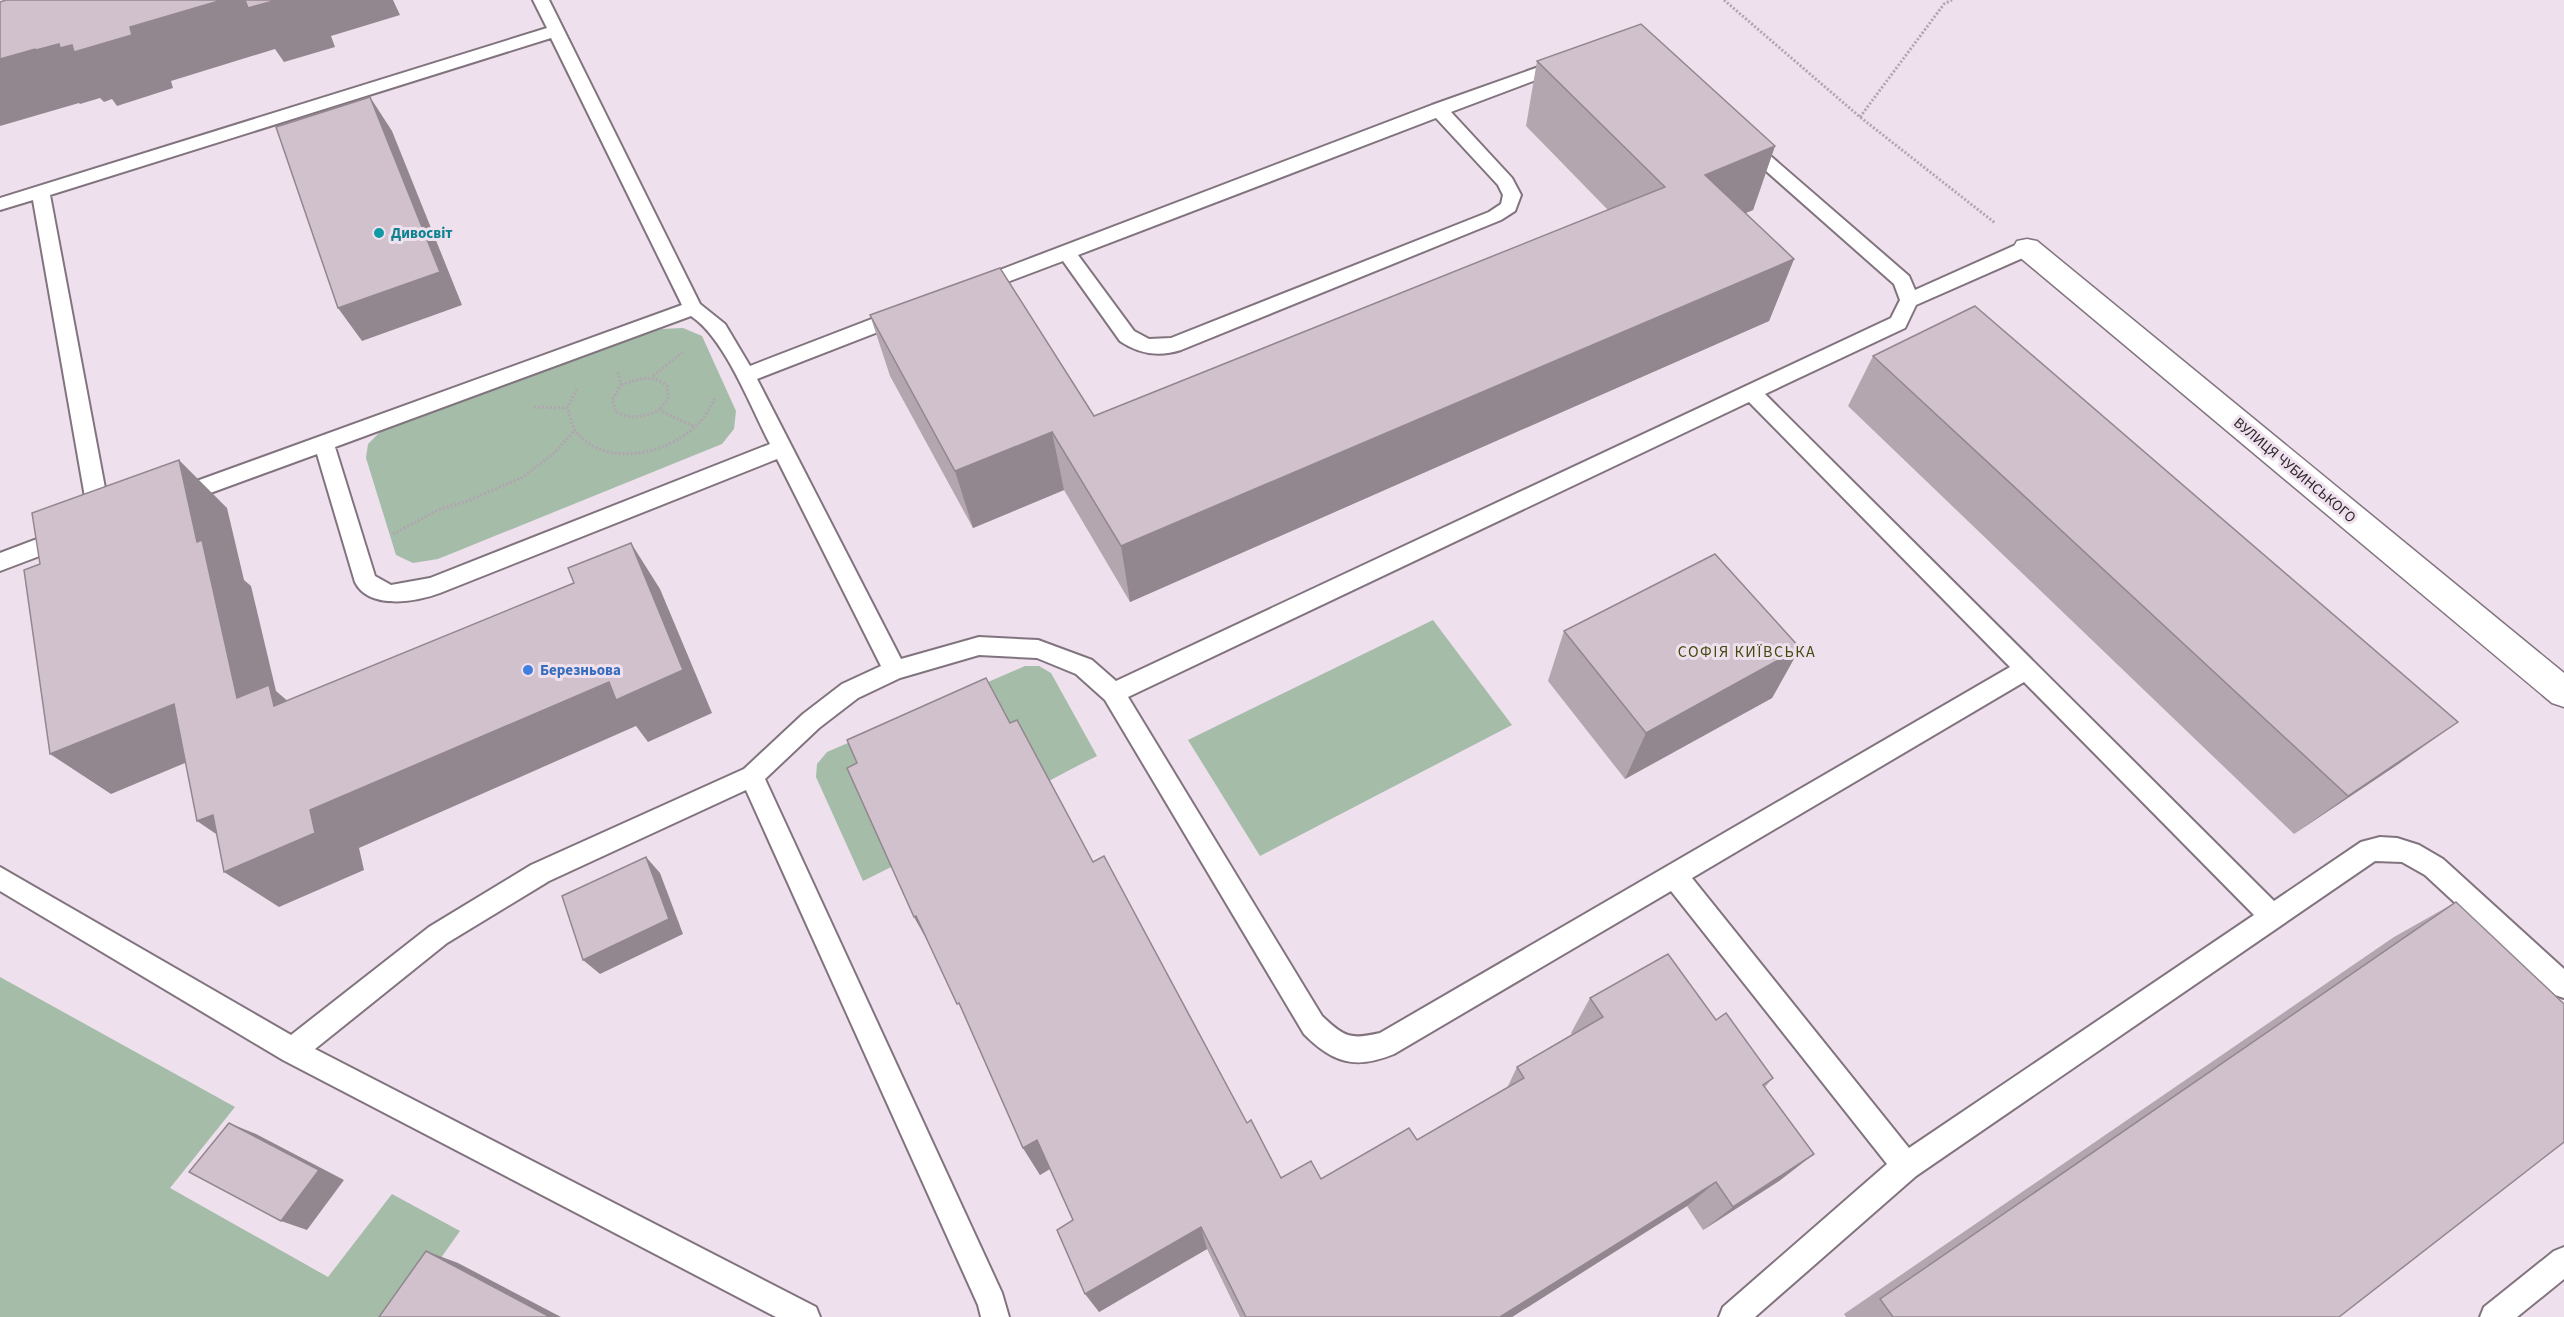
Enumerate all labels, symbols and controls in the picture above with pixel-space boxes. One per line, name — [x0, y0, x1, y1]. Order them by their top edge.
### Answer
place label: Дивосвіт — [391, 223, 453, 244]
marker: Дивосвіт — [372, 226, 386, 240]
street label: ВУЛИЦЯ ЧУБИНСЬКОГО — [2229, 413, 2360, 528]
district label: СОФІЯ КИЇВСЬКА — [1678, 641, 1816, 663]
place label: Березньова — [540, 660, 621, 681]
marker: Березньова — [521, 663, 535, 677]

